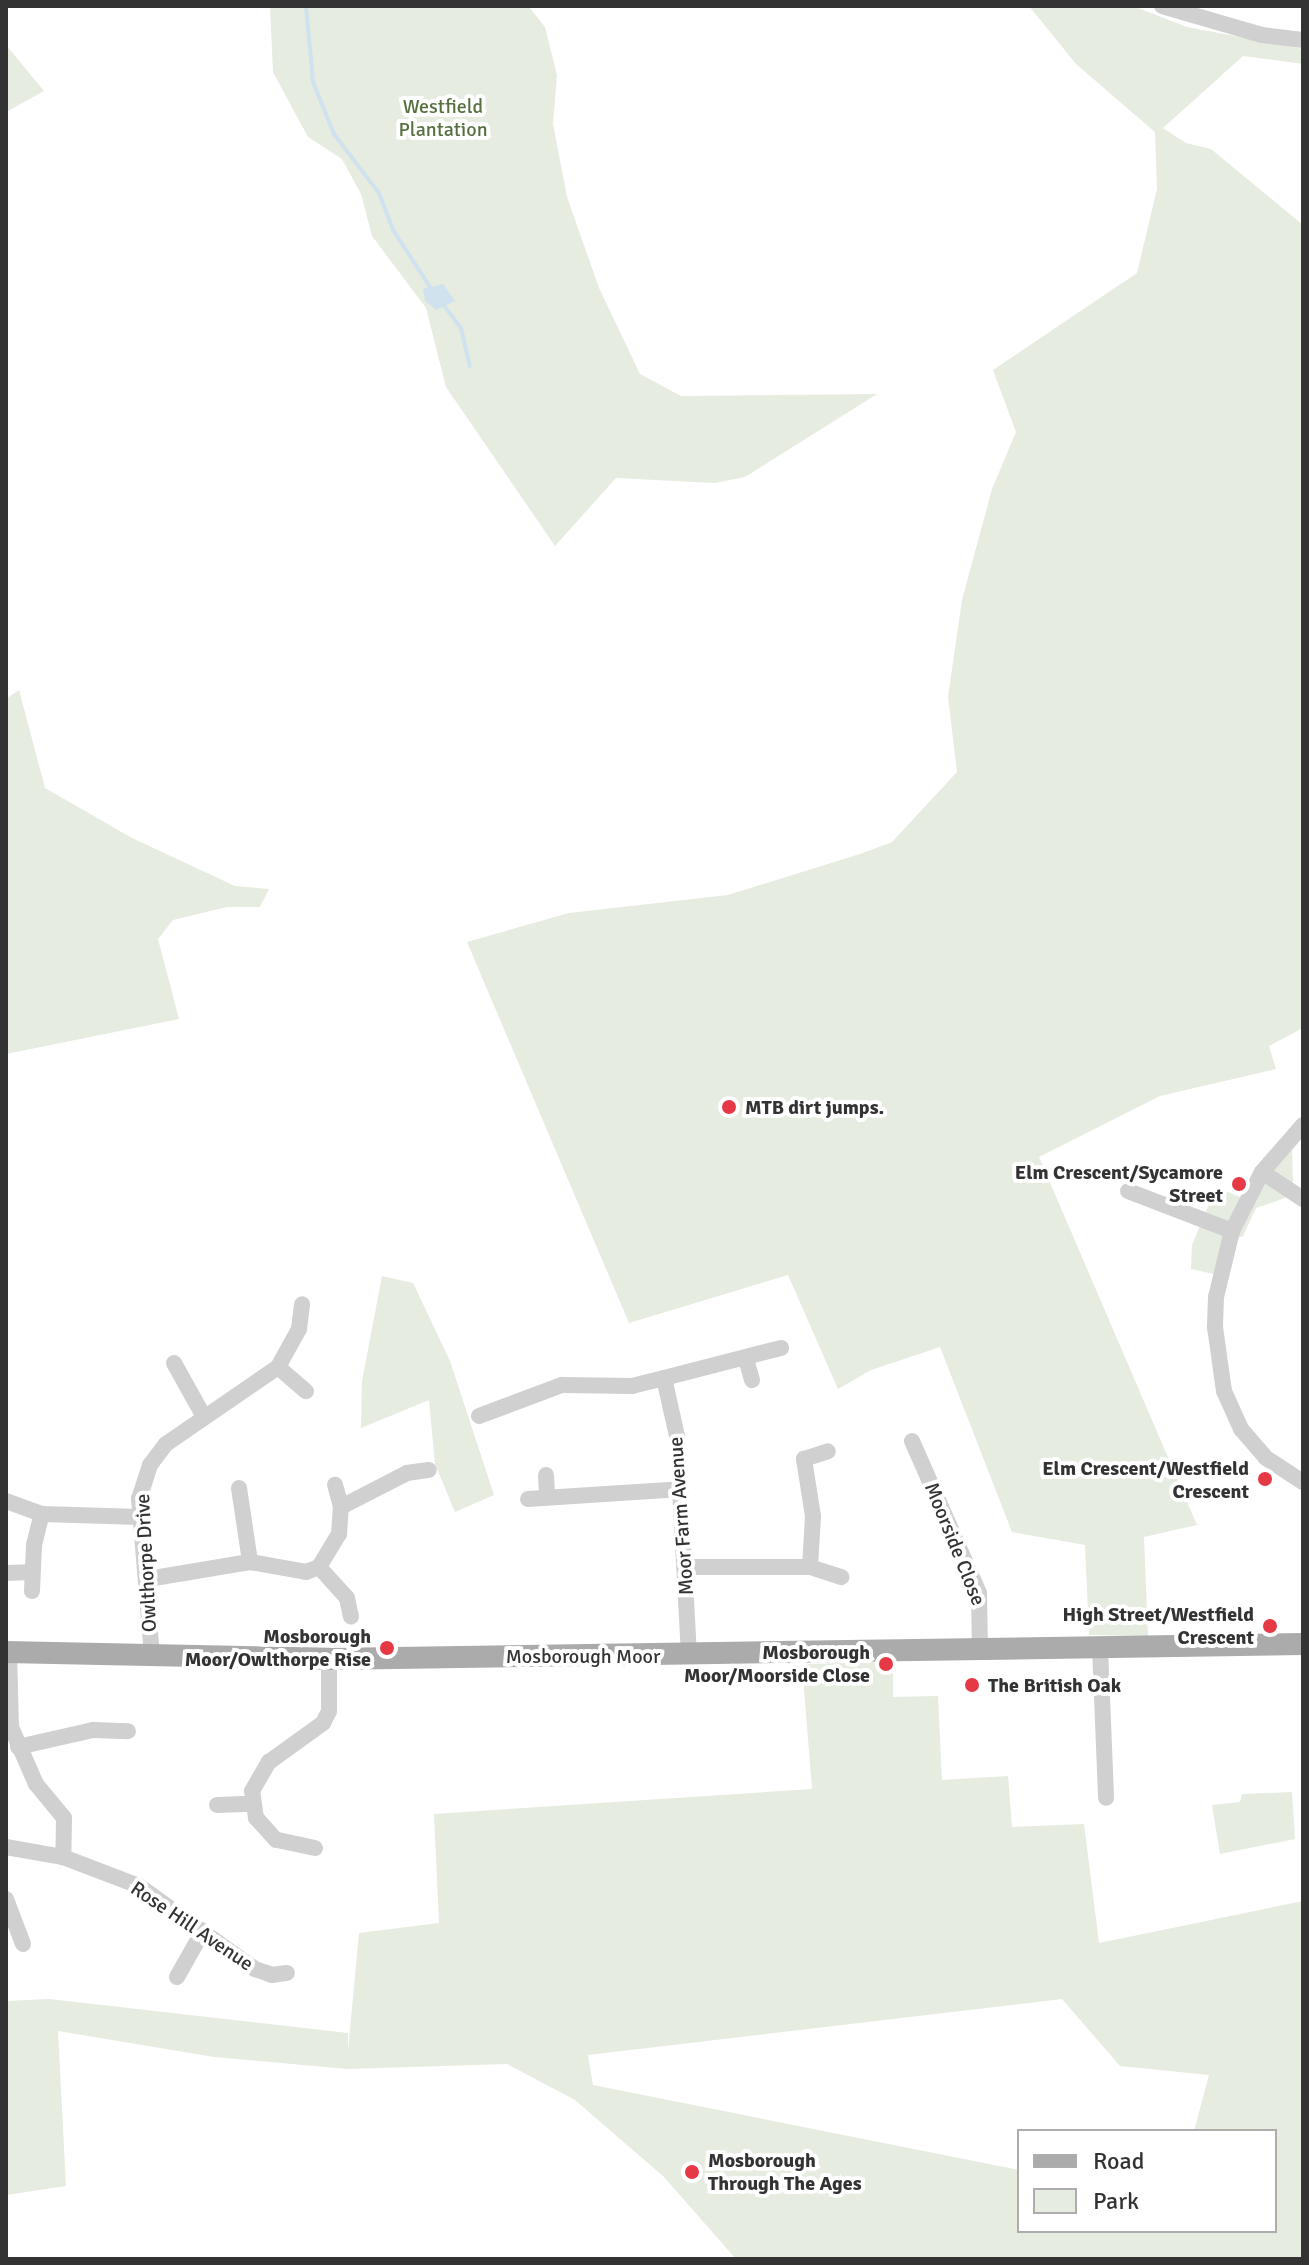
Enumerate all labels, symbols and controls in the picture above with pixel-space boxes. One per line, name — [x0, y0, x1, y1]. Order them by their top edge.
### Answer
park label: Westfield Plantation — [398, 94, 488, 141]
place label: MTB dirt jumps. — [745, 1095, 884, 1119]
marker: MTB dirt jumps. — [720, 1098, 738, 1116]
place label: Elm Crescent/Sycamore Street — [1015, 1160, 1223, 1207]
marker: Elm Crescent/Sycamore Street — [1230, 1175, 1248, 1193]
street label: Moor Farm Avenue — [663, 1436, 699, 1596]
place label: Elm Crescent/Westfield Crescent — [1042, 1456, 1249, 1503]
marker: Elm Crescent/Westfield Crescent — [1256, 1470, 1274, 1488]
street label: Moorside Close — [919, 1479, 991, 1609]
street label: Owlthorpe Drive — [130, 1493, 162, 1633]
place label: High Street/Westfield Crescent — [1063, 1602, 1254, 1649]
marker: High Street/Westfield Crescent — [1261, 1617, 1279, 1635]
place label: Mosborough Moor/Owlthorpe Rise — [185, 1624, 371, 1671]
marker: Mosborough Moor/Owlthorpe Rise — [378, 1639, 396, 1657]
place label: Mosborough Moor/Moorside Close — [684, 1640, 870, 1687]
street label: Mosborough Moor — [506, 1644, 660, 1668]
marker: Mosborough Moor/Moorside Close — [877, 1655, 895, 1673]
place label: The British Oak — [988, 1673, 1121, 1697]
marker: The British Oak — [963, 1676, 981, 1694]
street label: Rose Hill Avenue — [126, 1876, 258, 1976]
legend — [1017, 2129, 1277, 2233]
text: Road — [1093, 2146, 1144, 2176]
place label: Mosborough Through The Ages — [708, 2148, 862, 2195]
marker: Mosborough Through The Ages — [683, 2163, 701, 2181]
text: Park — [1093, 2186, 1139, 2216]

